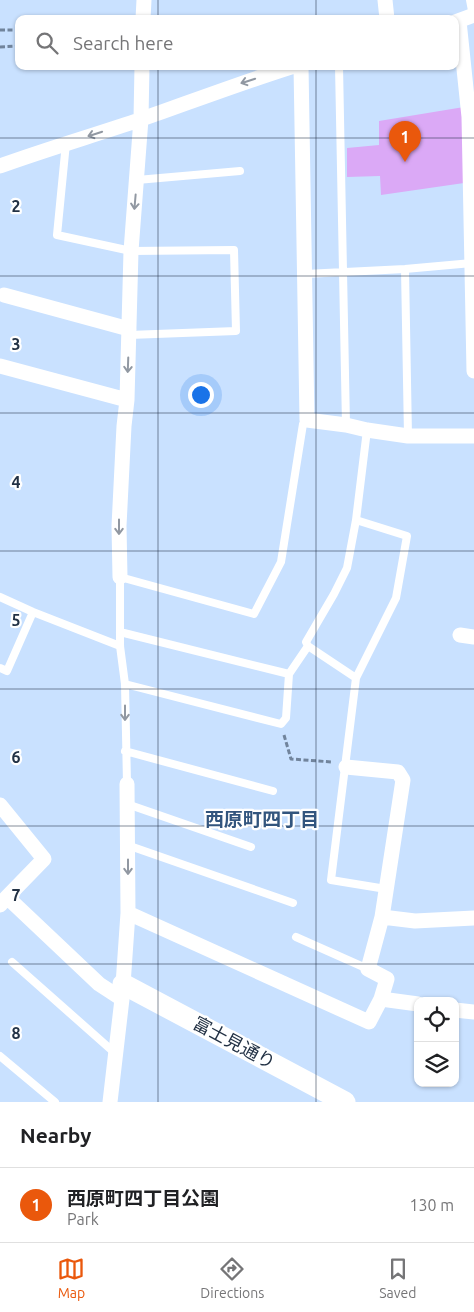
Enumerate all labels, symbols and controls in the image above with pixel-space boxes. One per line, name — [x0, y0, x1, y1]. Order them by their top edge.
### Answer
search box — [15, 15, 459, 70]
icon: search — [33, 29, 61, 57]
text: Search here — [73, 32, 173, 54]
one-way arrow — [240, 76, 256, 86]
pin: 1 — [389, 121, 421, 162]
one-way arrow — [87, 129, 103, 139]
one-way arrow — [130, 194, 140, 210]
text: 2 — [11, 197, 21, 215]
text: 3 — [11, 335, 21, 353]
one-way arrow — [123, 356, 133, 372]
your location — [188, 382, 214, 408]
text: 4 — [11, 473, 21, 491]
one-way arrow — [114, 518, 124, 535]
text: 5 — [11, 611, 21, 629]
one-way arrow — [120, 704, 130, 721]
text: 6 — [11, 748, 21, 766]
district label: 西原町四丁目 — [205, 808, 319, 830]
one-way arrow — [123, 859, 133, 875]
text: 7 — [11, 886, 21, 904]
map controls — [414, 997, 459, 1087]
button: locate — [414, 997, 459, 1042]
street label: 富士見通り — [190, 1012, 279, 1072]
text: 8 — [11, 1024, 21, 1042]
button: layers — [414, 1042, 459, 1087]
text: Nearby — [20, 1123, 91, 1147]
text: 西原町四丁目公園 — [67, 1187, 219, 1209]
text: 1 — [31, 1196, 41, 1214]
text: 130 m — [409, 1196, 454, 1214]
text: Park — [67, 1210, 99, 1228]
tab: Map — [57, 1255, 85, 1301]
tab: Directions — [200, 1255, 264, 1301]
tab: Saved — [379, 1255, 417, 1301]

